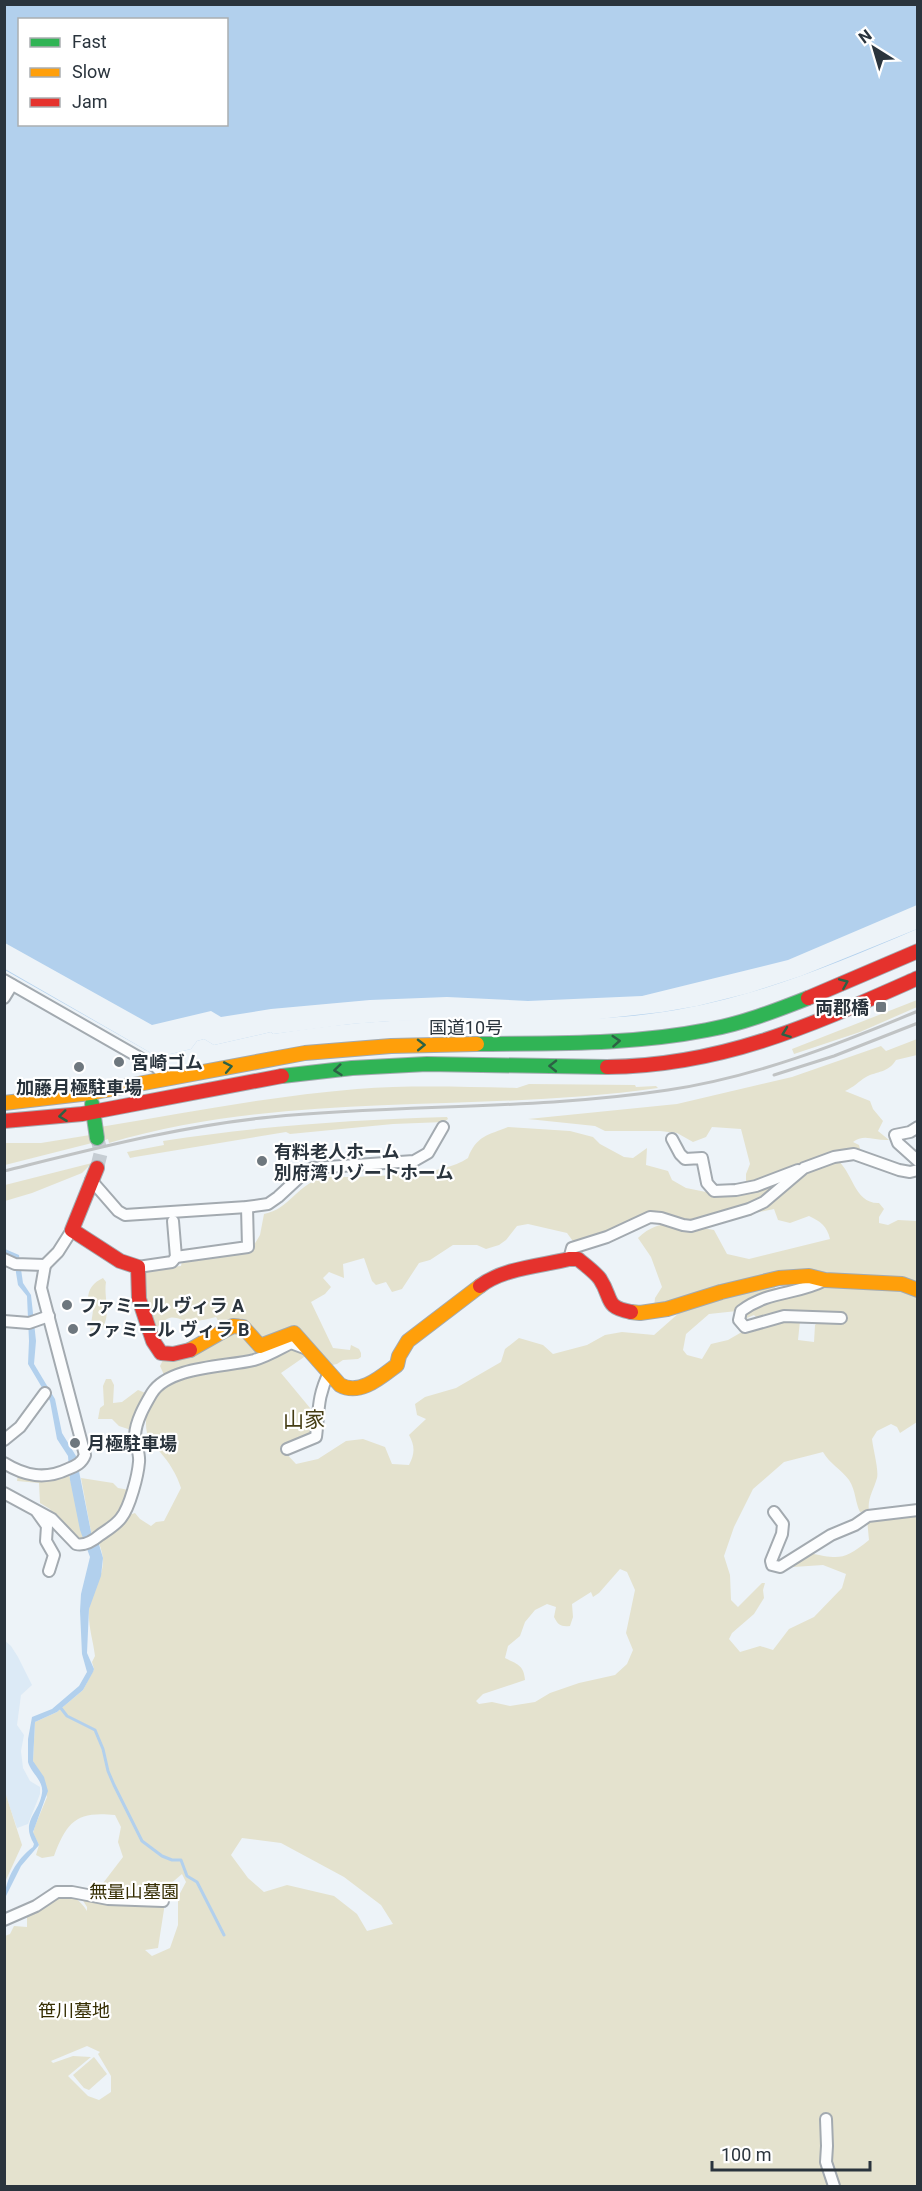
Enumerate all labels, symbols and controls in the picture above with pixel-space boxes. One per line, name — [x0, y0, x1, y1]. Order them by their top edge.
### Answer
legend — [18, 18, 228, 126]
north arrow — [844, 18, 904, 78]
text: N — [855, 25, 876, 47]
text: Fast — [72, 31, 107, 52]
text: Slow — [72, 61, 111, 82]
text: Jam — [72, 91, 108, 112]
one-way arrow — [838, 978, 849, 990]
place label: 両郡橋 — [815, 997, 869, 1018]
marker: 両郡橋 — [874, 1000, 888, 1014]
street label: 国道10号 — [429, 1017, 503, 1038]
one-way arrow — [781, 1026, 792, 1039]
one-way arrow — [612, 1035, 621, 1048]
one-way arrow — [417, 1039, 426, 1051]
place label: 宮崎ゴム — [131, 1052, 203, 1073]
marker: 宮崎ゴム — [112, 1055, 126, 1069]
marker: 加藤月極駐車場 — [72, 1060, 86, 1074]
one-way arrow — [549, 1060, 558, 1072]
one-way arrow — [223, 1061, 233, 1074]
one-way arrow — [333, 1063, 342, 1076]
place label: 加藤月極駐車場 — [16, 1077, 142, 1098]
one-way arrow — [58, 1109, 67, 1122]
place label: 有料老人ホーム 別府湾リゾートホーム — [274, 1141, 453, 1183]
marker: 有料老人ホーム 別府湾リゾートホーム — [255, 1154, 269, 1168]
place label: ファミール ヴィラ A — [79, 1295, 245, 1316]
marker: ファミール ヴィラ A — [60, 1298, 74, 1312]
place label: ファミール ヴィラ B — [85, 1319, 249, 1340]
marker: ファミール ヴィラ B — [66, 1322, 80, 1336]
district label: 山家 — [283, 1408, 325, 1432]
place label: 月極駐車場 — [87, 1433, 177, 1454]
marker: 月極駐車場 — [68, 1436, 82, 1450]
park label: 無量山墓園 — [89, 1881, 179, 1902]
park label: 笹川墓地 — [38, 2000, 110, 2021]
scale bar — [712, 2134, 870, 2172]
text: 100 m — [721, 2144, 772, 2165]

